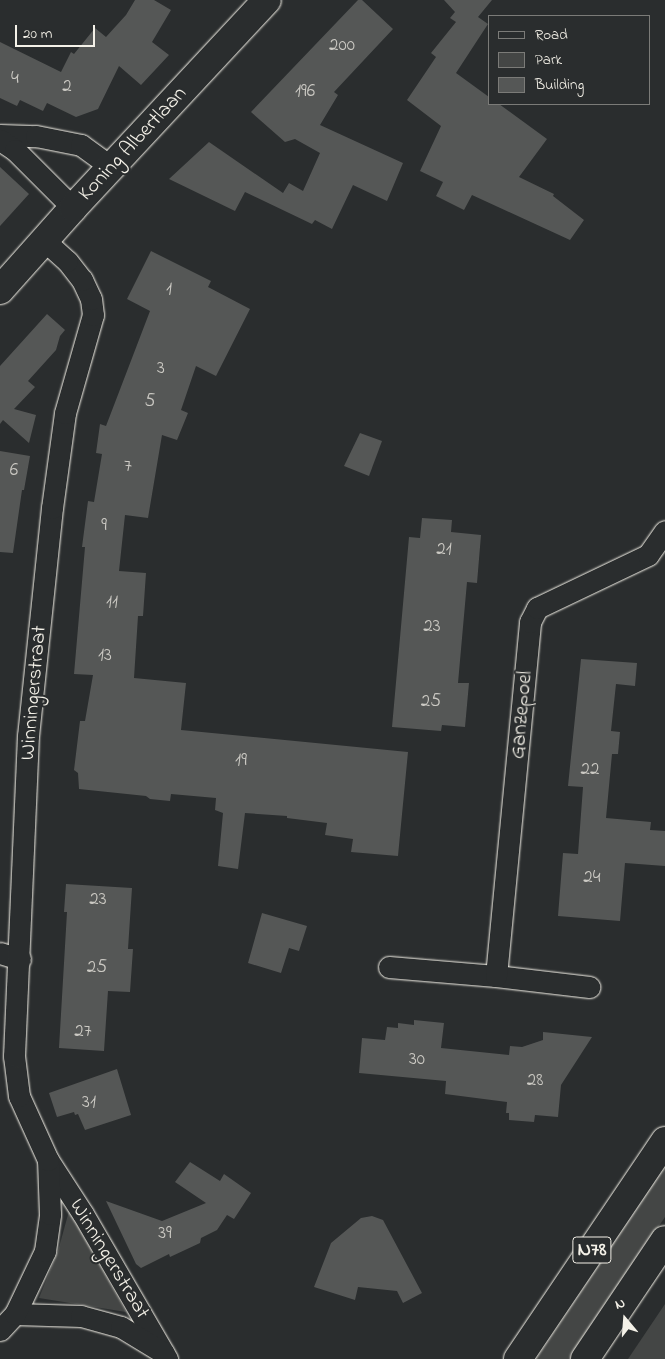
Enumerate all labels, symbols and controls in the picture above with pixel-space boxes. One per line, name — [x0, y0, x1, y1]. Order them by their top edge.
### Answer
scale bar — [18, 15, 98, 47]
legend — [488, 15, 650, 105]
text: 20 m — [23, 23, 52, 45]
text: Road — [535, 24, 568, 46]
house number: 200 — [329, 35, 355, 57]
text: Park — [535, 49, 562, 71]
house number: 4 — [11, 68, 19, 90]
text: Building — [535, 74, 584, 96]
house number: 2 — [62, 76, 72, 98]
house number: 196 — [295, 81, 315, 103]
street label: Koning Albertlaan — [74, 82, 192, 206]
house number: 1 — [166, 279, 172, 301]
house number: 3 — [157, 358, 165, 380]
house number: 5 — [145, 391, 155, 413]
house number: 7 — [124, 456, 132, 478]
house number: 6 — [10, 460, 18, 482]
house number: 9 — [101, 515, 107, 537]
house number: 21 — [436, 539, 452, 561]
house number: 11 — [106, 592, 118, 614]
house number: 23 — [423, 616, 441, 638]
street label: Winningerstraat — [16, 625, 52, 761]
house number: 13 — [98, 645, 112, 667]
street label: Ganzepoel — [506, 670, 538, 760]
house number: 25 — [421, 691, 441, 713]
house number: 19 — [235, 750, 247, 772]
house number: 22 — [581, 759, 599, 781]
house number: 24 — [583, 867, 601, 889]
house number: 23 — [89, 889, 107, 911]
house number: 25 — [87, 957, 107, 979]
house number: 27 — [74, 1021, 92, 1043]
house number: 30 — [409, 1049, 425, 1071]
house number: 28 — [527, 1070, 543, 1092]
house number: 31 — [82, 1092, 96, 1114]
street label: Winningerstraat — [63, 1195, 155, 1323]
house number: 39 — [158, 1223, 172, 1245]
road number: N78 — [572, 1232, 612, 1268]
text: N — [612, 1293, 628, 1316]
north arrow — [600, 1294, 650, 1344]

